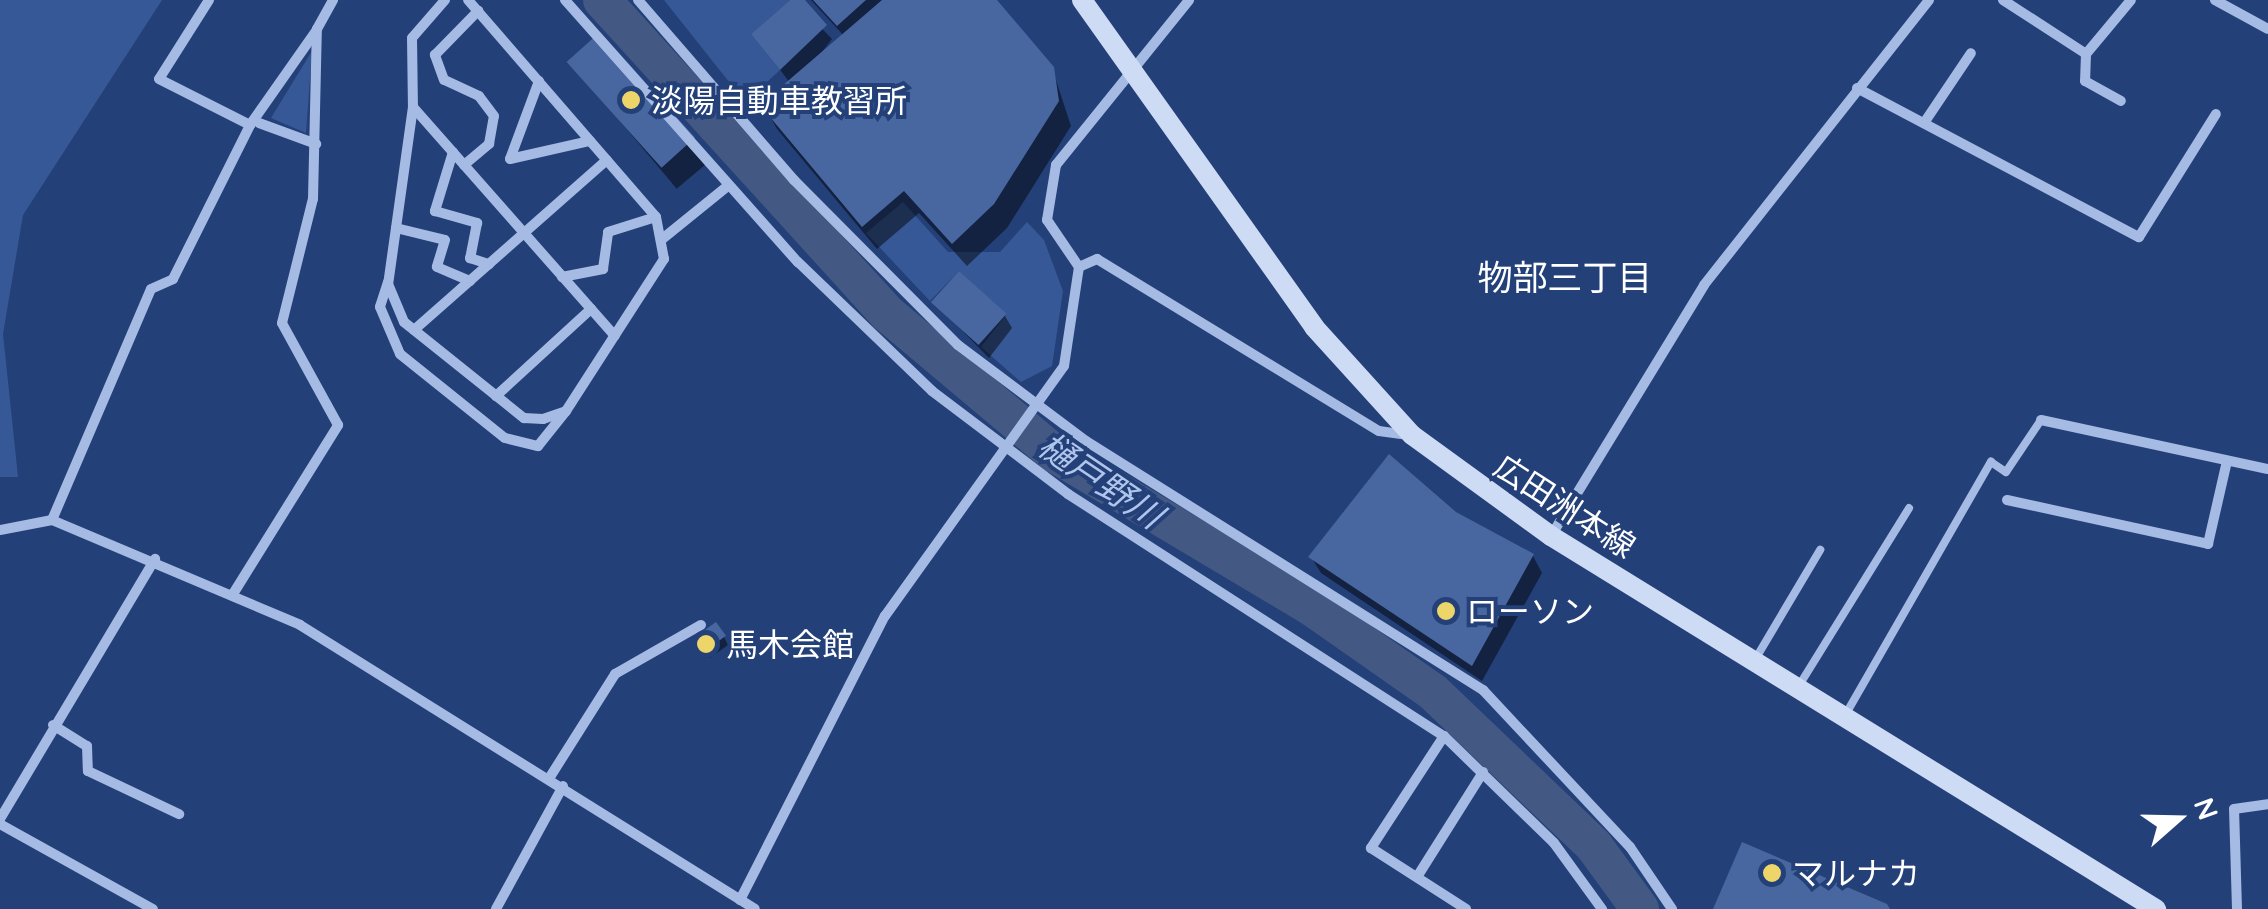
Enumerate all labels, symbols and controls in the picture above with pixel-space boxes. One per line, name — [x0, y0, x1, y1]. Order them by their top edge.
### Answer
place label: 淡陽自動車教習所 — [651, 81, 907, 119]
marker: 淡陽自動車教習所 — [620, 89, 642, 111]
district label: 物部三丁目 — [1478, 256, 1652, 298]
water label: 樋戸野川 — [1031, 423, 1171, 537]
street label: 広田洲本線 — [1487, 446, 1643, 566]
place label: ローソン — [1466, 592, 1594, 630]
marker: ローソン — [1435, 600, 1457, 622]
place label: 馬木会館 — [726, 625, 854, 663]
marker: 馬木会館 — [695, 633, 717, 655]
north arrow — [2128, 769, 2228, 869]
text: N — [2187, 793, 2227, 824]
place label: マルナカ — [1792, 854, 1920, 892]
marker: マルナカ — [1761, 862, 1783, 884]

